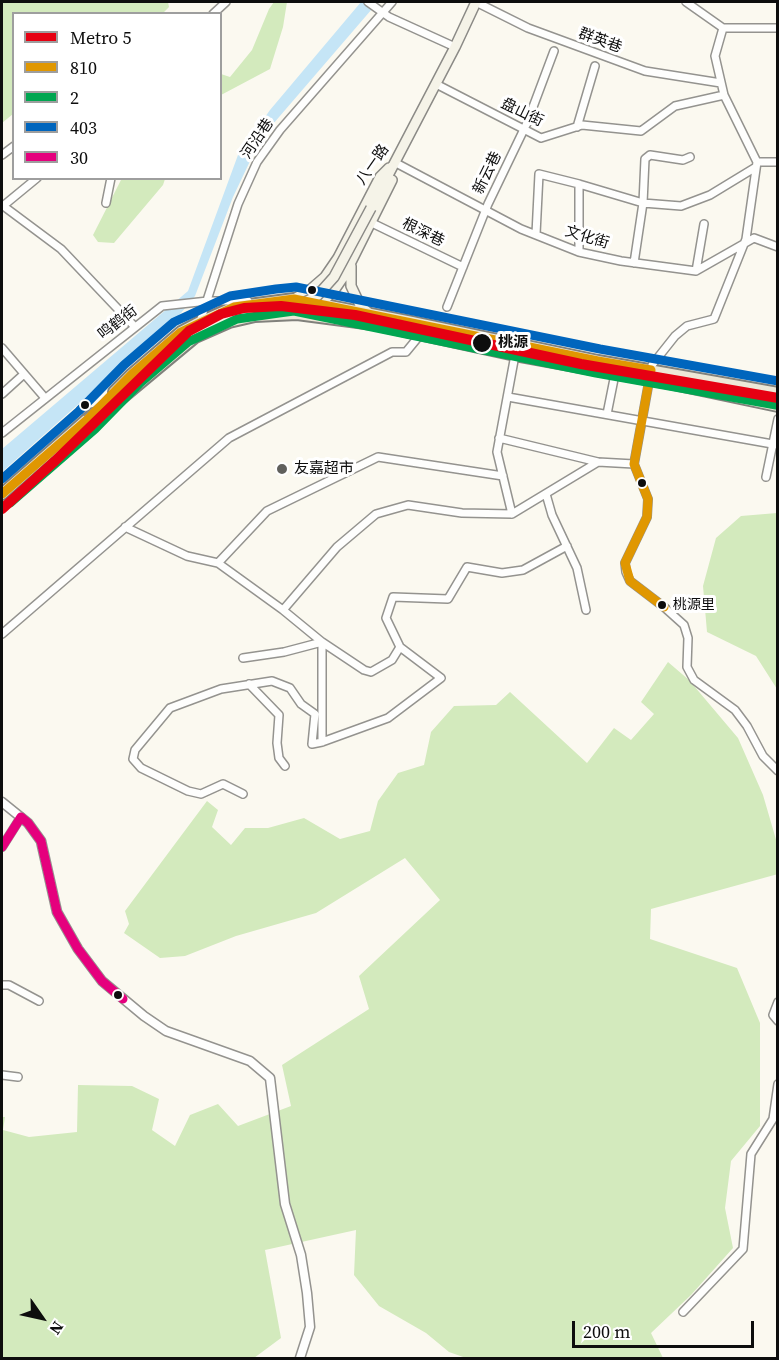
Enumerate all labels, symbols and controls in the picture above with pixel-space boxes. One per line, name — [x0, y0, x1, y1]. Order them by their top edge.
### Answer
legend — [12, 12, 222, 180]
text: Metro 5 — [70, 25, 131, 50]
street label: 群英巷 — [576, 25, 624, 57]
text: 810 — [70, 55, 97, 80]
text: 2 — [70, 85, 79, 110]
street label: 盘山街 — [498, 95, 546, 131]
text: 403 — [70, 115, 97, 140]
street label: 河沿巷 — [238, 115, 278, 163]
street label: 八一路 — [353, 141, 393, 189]
text: 30 — [70, 145, 88, 170]
street label: 新云巷 — [470, 149, 506, 197]
street label: 根深巷 — [399, 215, 447, 251]
street label: 文化街 — [563, 223, 611, 253]
unlabelled marker — [306, 284, 318, 296]
street label: 鸣鹤街 — [95, 302, 141, 344]
marker: 桃源 — [471, 332, 493, 354]
place label: 桃源 — [498, 334, 528, 352]
unlabelled marker — [79, 399, 91, 411]
place label: 友嘉超市 — [294, 460, 354, 478]
marker: 友嘉超市 — [275, 462, 289, 476]
unlabelled marker — [636, 477, 648, 489]
place label: 桃源里 — [673, 597, 715, 613]
marker: 桃源里 — [656, 599, 668, 611]
unlabelled marker — [112, 989, 124, 1001]
north arrow — [12, 1288, 72, 1348]
scale bar — [575, 1309, 756, 1347]
text: N — [45, 1317, 69, 1339]
text: 200 m — [583, 1319, 630, 1344]

